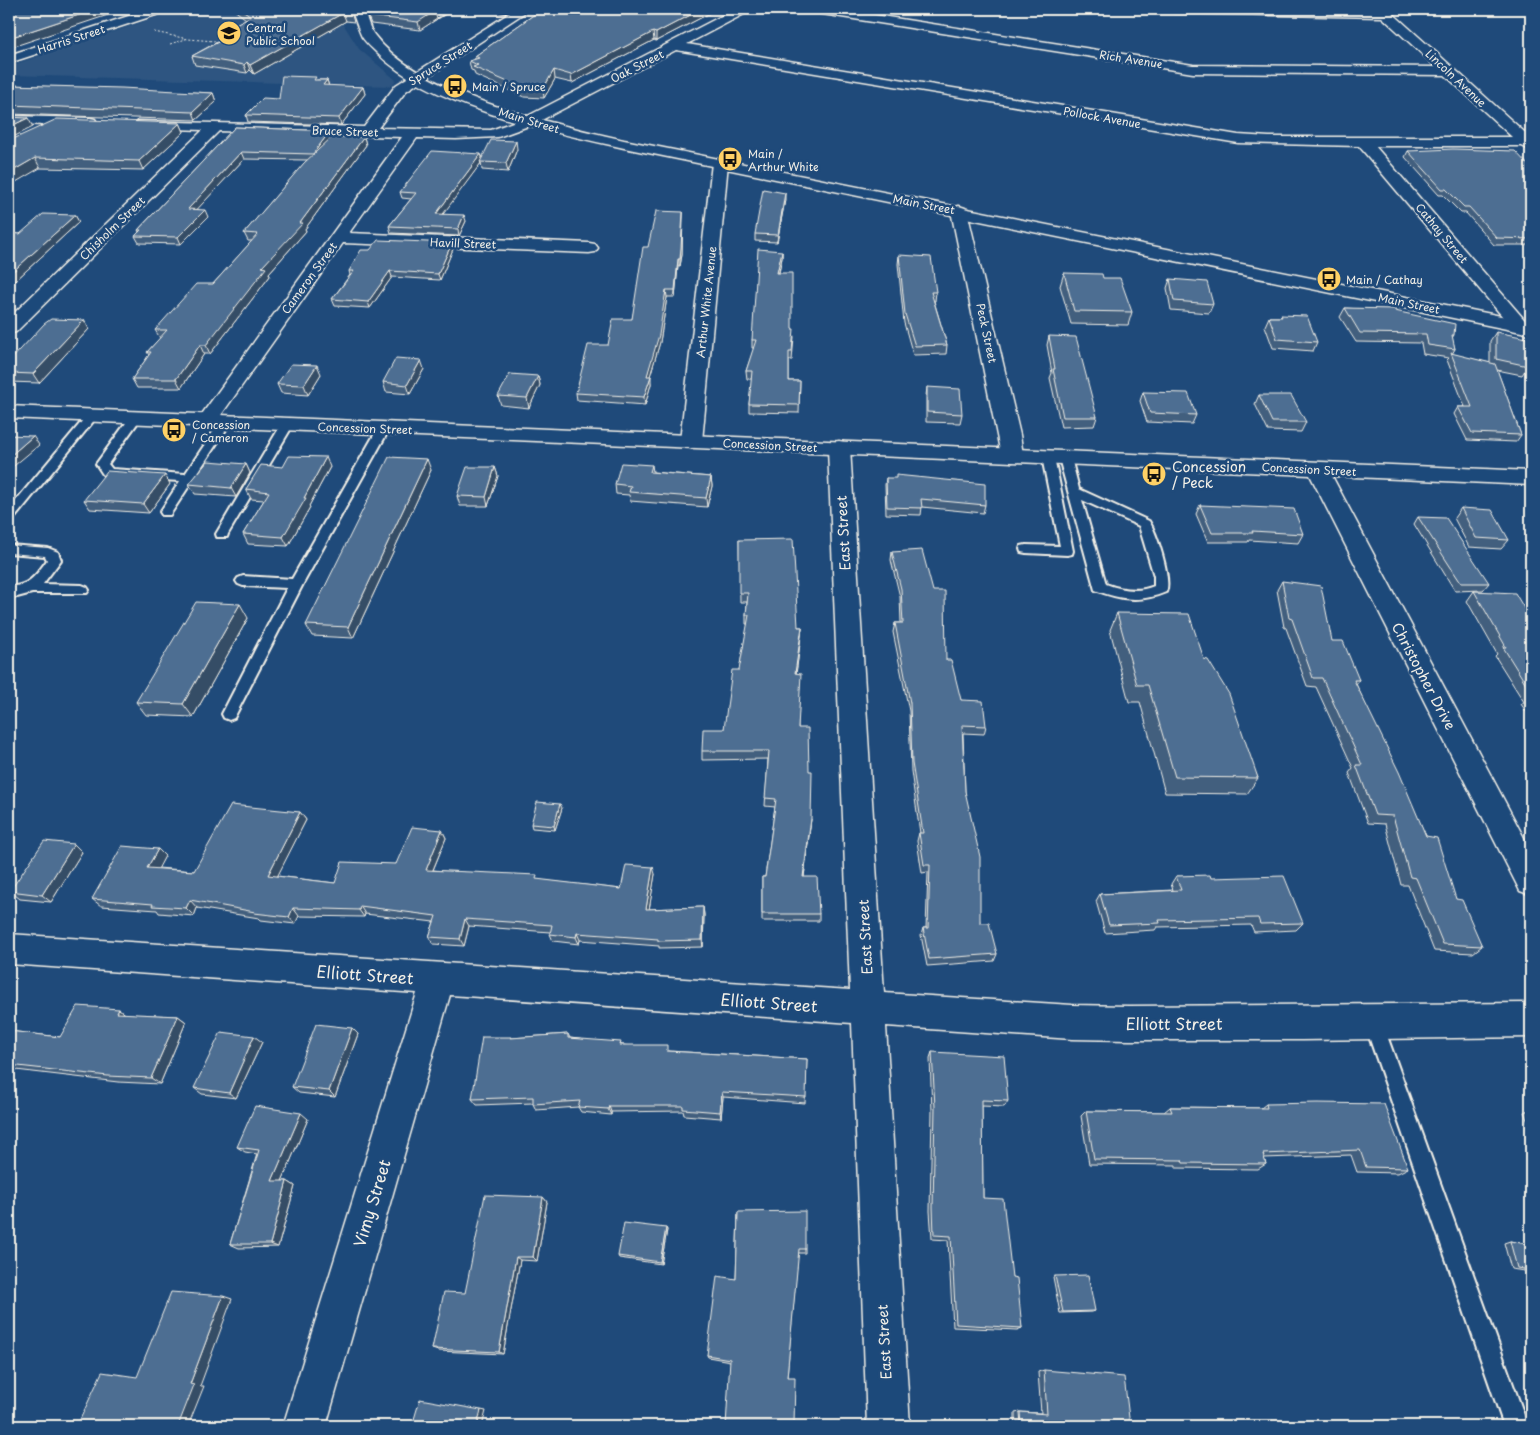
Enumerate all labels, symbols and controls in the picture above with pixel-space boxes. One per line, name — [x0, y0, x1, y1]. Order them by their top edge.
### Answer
place label: Central Public School — [246, 19, 315, 49]
street label: Harris Street — [35, 20, 107, 58]
school or university icon: Central Public School — [216, 20, 242, 46]
street label: Spruce Street — [405, 36, 476, 89]
street label: Oak Street — [607, 45, 667, 87]
street label: Lincoln Avenue — [1422, 45, 1490, 111]
street label: Rich Avenue — [1098, 46, 1164, 72]
bus stop icon: Main / Spruce — [442, 73, 468, 99]
place label: Main / Spruce — [472, 78, 546, 95]
street label: Pollock Avenue — [1062, 102, 1142, 132]
street label: Main Street — [497, 103, 562, 137]
street label: Bruce Street — [311, 121, 379, 141]
place label: Main / Arthur White — [748, 145, 819, 175]
bus stop icon: Main / Arthur White — [717, 146, 743, 172]
street label: Main Street — [892, 190, 957, 218]
street label: Chisholm Street — [75, 192, 149, 264]
street label: Cathay Street — [1412, 199, 1473, 267]
street label: Havill Street — [430, 233, 497, 253]
street label: Cameron Street — [277, 238, 341, 317]
street label: Arthur White Avenue — [692, 245, 720, 359]
bus stop icon: Main / Cathay — [1316, 266, 1342, 292]
place label: Main / Cathay — [1346, 271, 1423, 288]
street label: Main Street — [1377, 288, 1442, 318]
street label: Peck Street — [972, 301, 1002, 365]
place label: Concession / Cameron — [192, 416, 250, 446]
bus stop icon: Concession / Cameron — [161, 417, 187, 443]
street label: Concession Street — [317, 418, 413, 438]
street label: Concession Street — [722, 434, 818, 456]
place label: Concession / Peck — [1172, 456, 1246, 493]
street label: Concession Street — [1261, 458, 1357, 480]
bus stop icon: Concession / Peck — [1141, 461, 1167, 487]
street label: East Street — [831, 494, 855, 571]
street label: Christopher Drive — [1387, 618, 1461, 734]
street label: East Street — [853, 898, 877, 975]
street label: Elliott Street — [316, 959, 415, 989]
street label: Elliott Street — [720, 987, 819, 1017]
street label: Elliott Street — [1125, 1011, 1223, 1035]
street label: Vimy Street — [346, 1156, 396, 1250]
street label: East Street — [872, 1303, 896, 1380]

